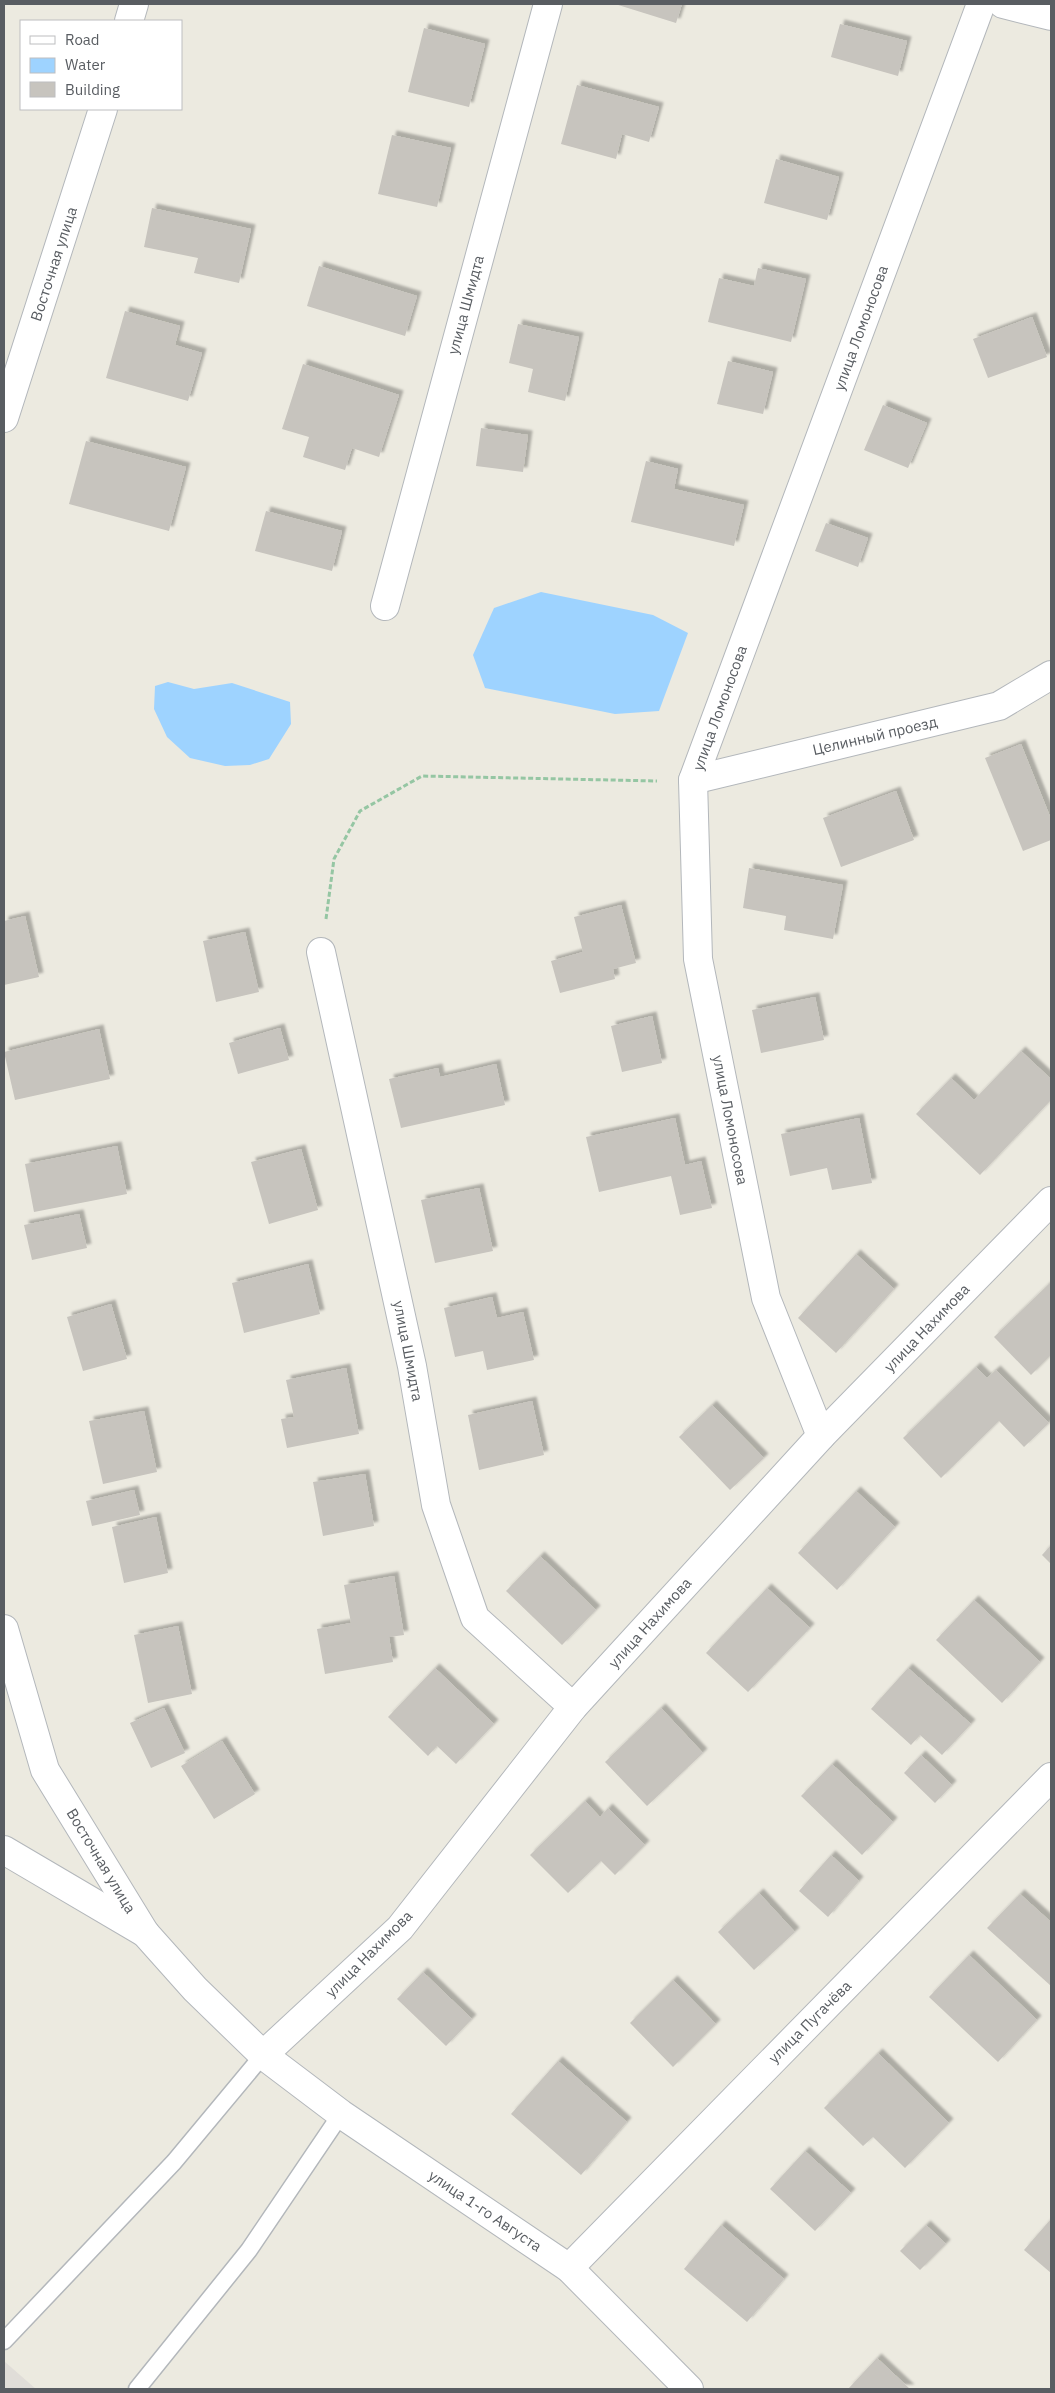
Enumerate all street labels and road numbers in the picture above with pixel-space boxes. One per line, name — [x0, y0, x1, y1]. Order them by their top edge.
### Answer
street label: Восточная улица — [26, 204, 81, 323]
street label: улица Шмидта — [443, 253, 488, 357]
street label: улица Ломоносова — [829, 263, 892, 393]
street label: улица Ломоносова — [688, 643, 751, 773]
street label: Целинный проезд — [811, 712, 939, 759]
street label: улица Ломоносова — [709, 1053, 752, 1186]
street label: улица Нахимова — [880, 1280, 974, 1376]
street label: улица Шмидта — [389, 1299, 428, 1403]
street label: улица Нахимова — [604, 1573, 695, 1672]
street label: Восточная улица — [63, 1805, 140, 1917]
street label: улица Нахимова — [321, 1906, 416, 2001]
street label: улица Пугачёва — [764, 1976, 855, 2067]
street label: улица 1-го Августа — [425, 2166, 546, 2256]

